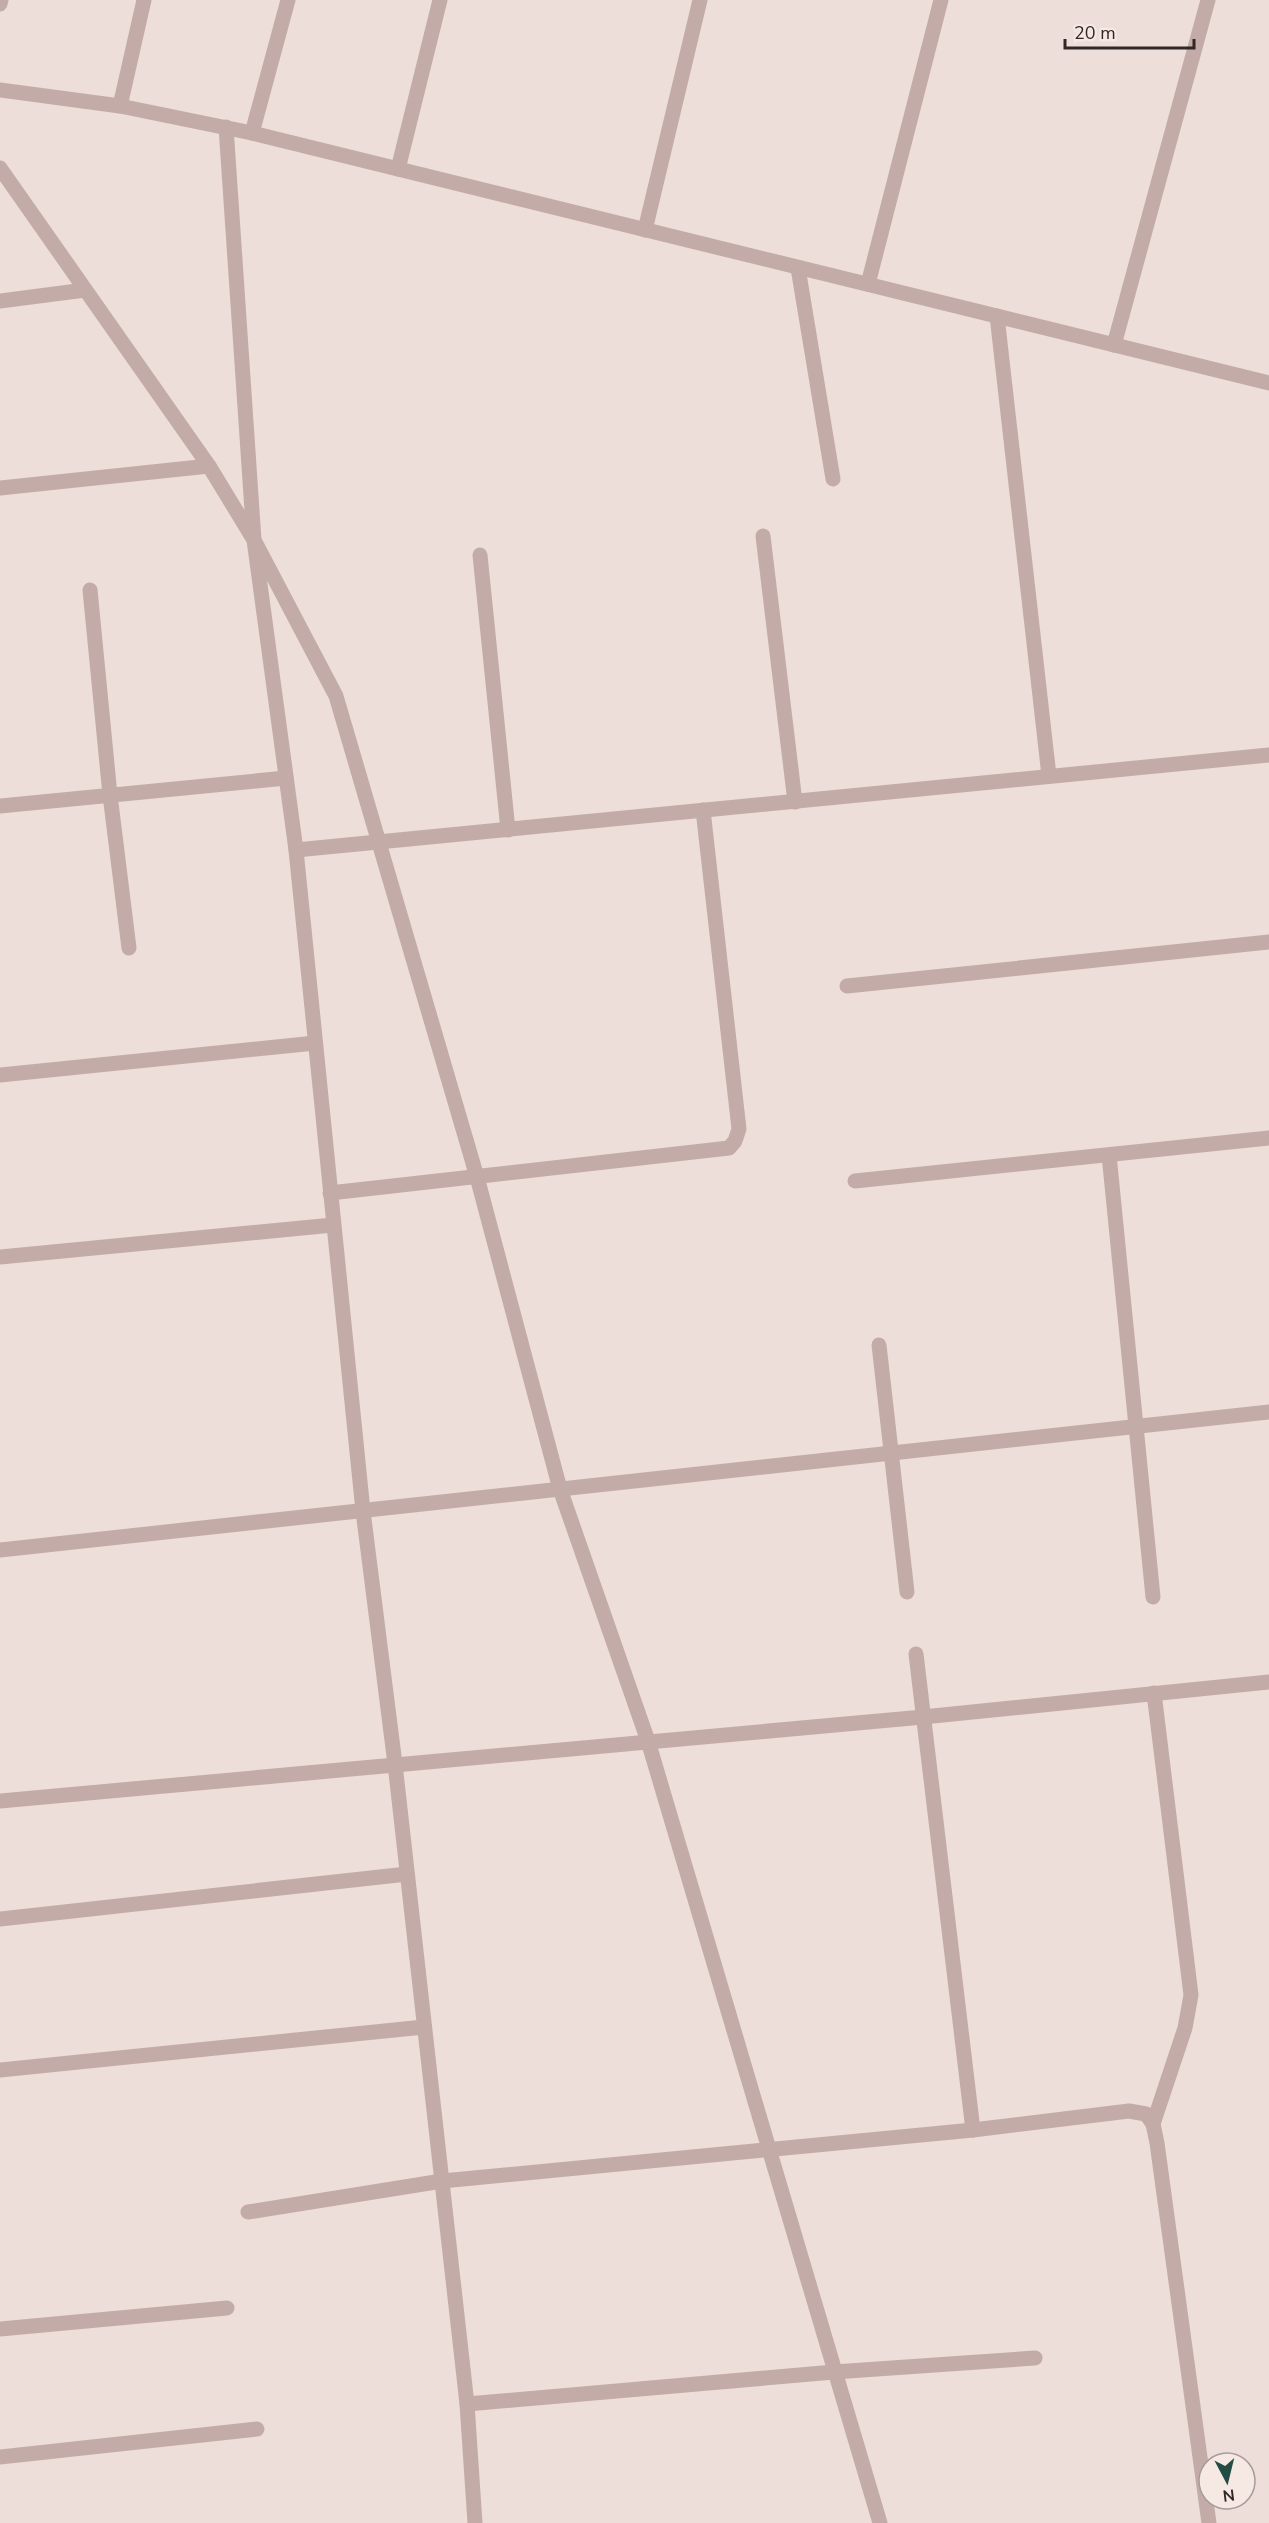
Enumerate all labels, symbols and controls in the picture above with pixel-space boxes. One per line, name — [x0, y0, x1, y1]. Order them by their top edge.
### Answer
scale bar — [1065, 12, 1194, 50]
text: 20 m — [1074, 21, 1116, 45]
north arrow — [1197, 2451, 1257, 2511]
text: N — [1221, 2483, 1236, 2507]

